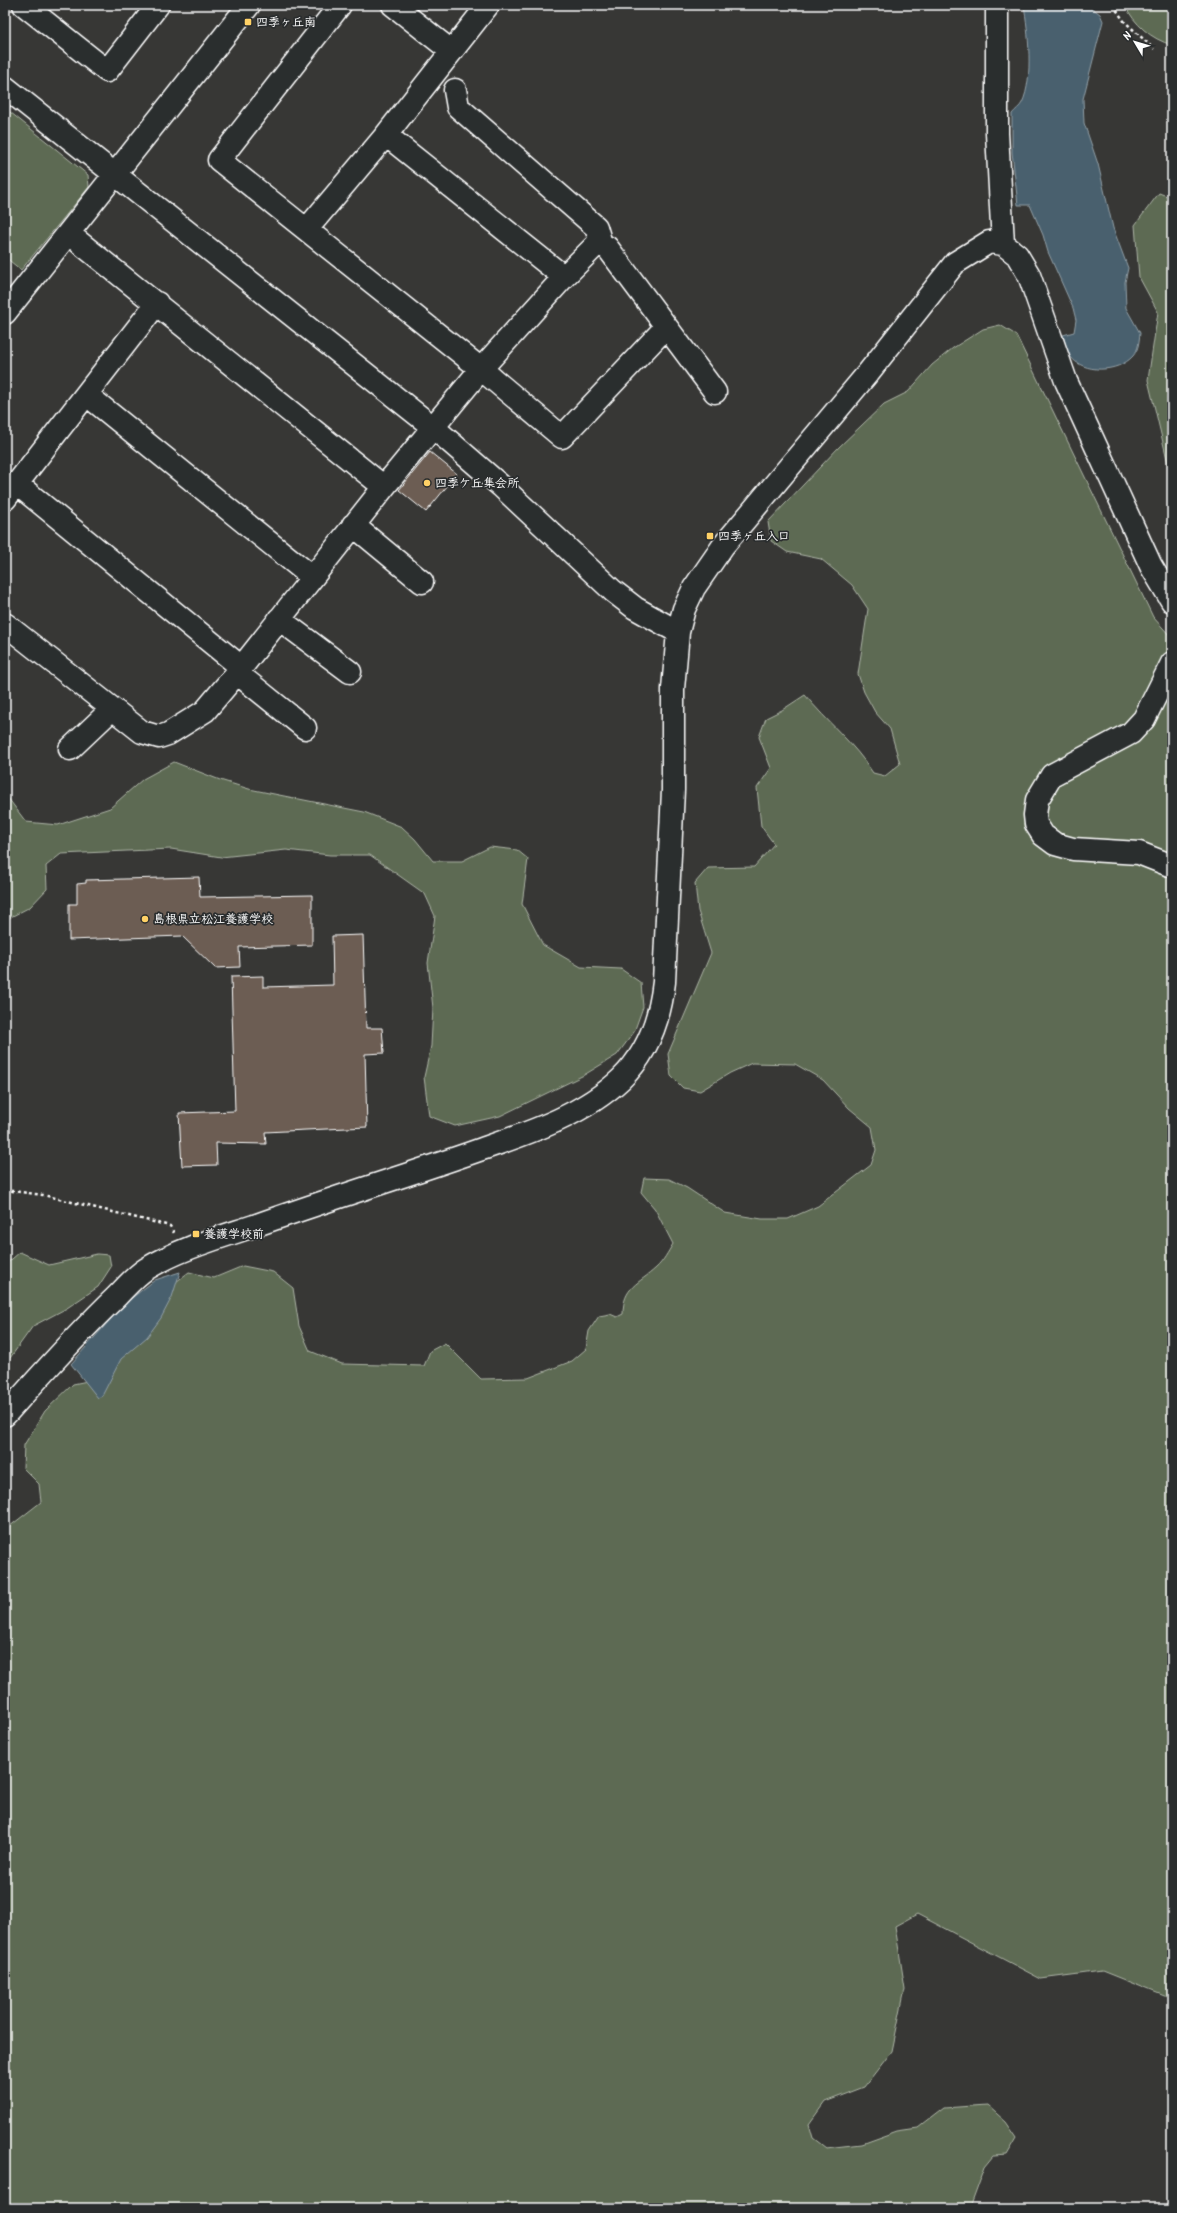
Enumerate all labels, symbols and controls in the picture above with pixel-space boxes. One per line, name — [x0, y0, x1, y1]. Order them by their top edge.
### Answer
place label: 四季ヶ丘南 — [256, 13, 316, 32]
marker: 四季ヶ丘南 — [243, 17, 253, 27]
north arrow — [1115, 22, 1155, 62]
text: N — [1119, 28, 1137, 45]
place label: 四季ケ丘集会所 — [435, 474, 520, 493]
marker: 四季ケ丘集会所 — [422, 478, 432, 488]
place label: 四季ヶ丘入口 — [718, 527, 790, 546]
marker: 四季ヶ丘入口 — [705, 531, 715, 541]
place label: 島根県立松江養護学校 — [153, 910, 273, 929]
marker: 島根県立松江養護学校 — [140, 914, 150, 924]
place label: 養護学校前 — [204, 1225, 264, 1244]
marker: 養護学校前 — [191, 1229, 201, 1239]

